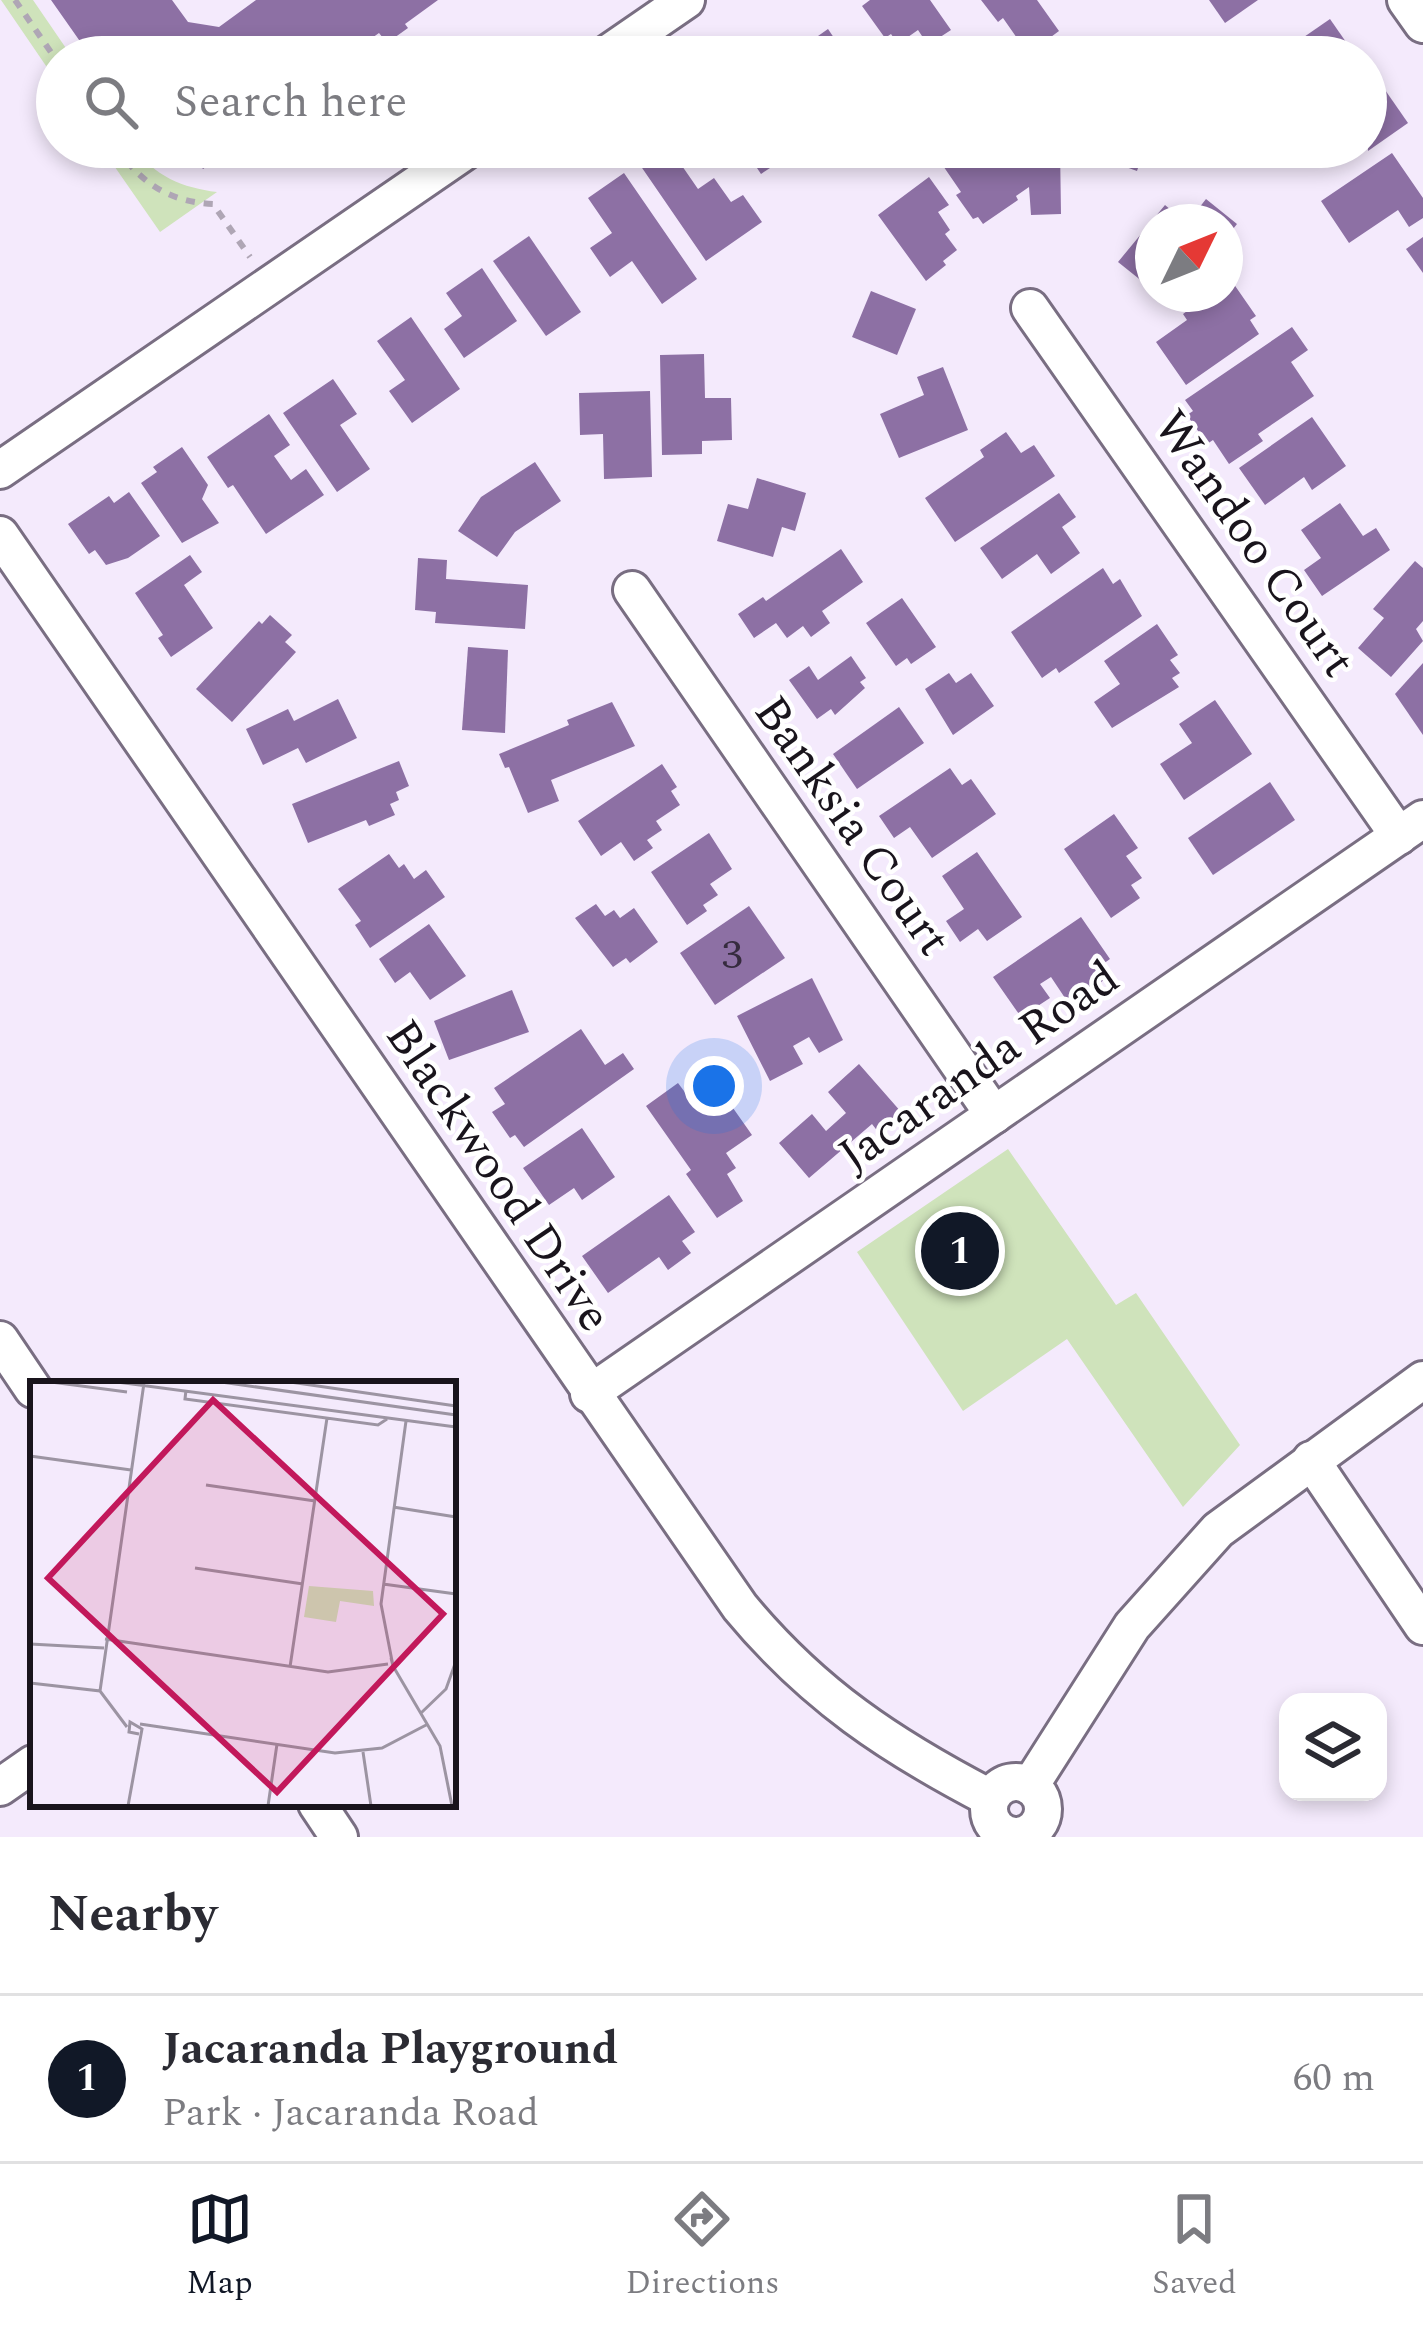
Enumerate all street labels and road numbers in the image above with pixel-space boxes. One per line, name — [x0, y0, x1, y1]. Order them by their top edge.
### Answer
street label: Wandoo Court — [1135, 395, 1373, 693]
street label: Banksia Court — [735, 681, 969, 971]
street label: Jacaranda Road — [823, 943, 1135, 1191]
street label: Blackwood Drive — [366, 1005, 630, 1347]

